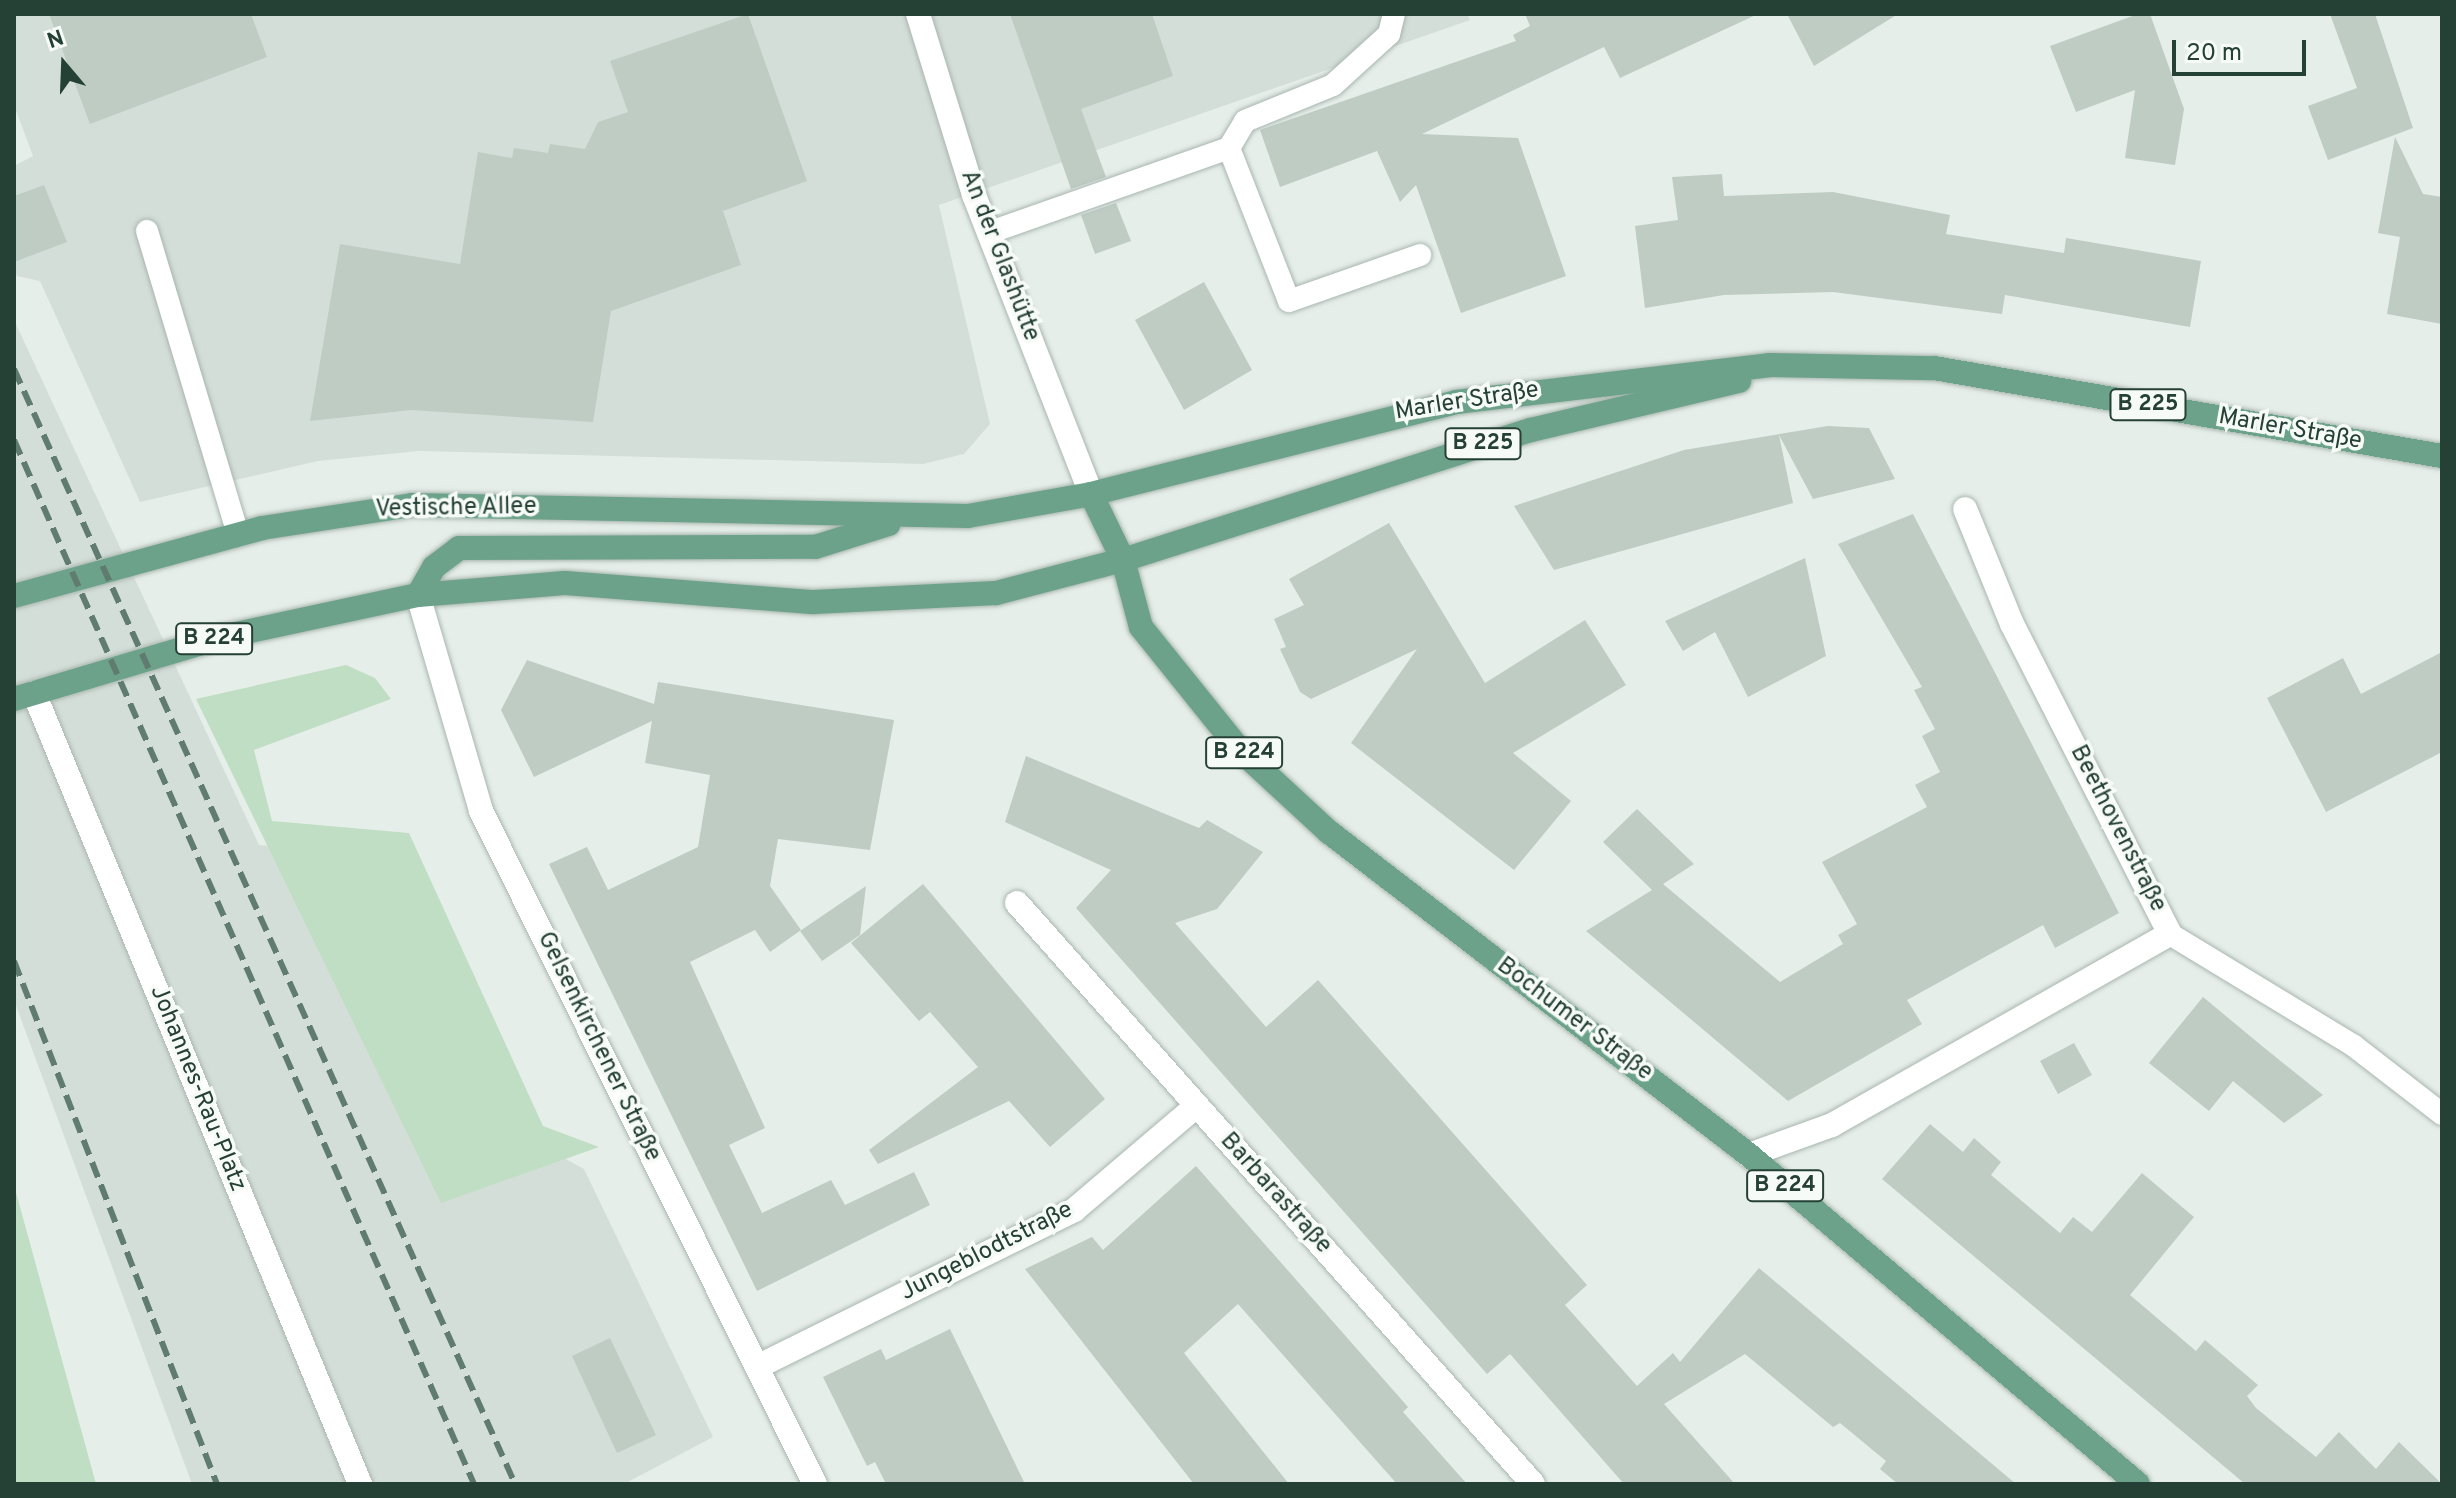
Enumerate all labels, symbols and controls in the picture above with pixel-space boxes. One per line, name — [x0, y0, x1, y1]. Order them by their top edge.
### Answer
north arrow — [24, 24, 104, 104]
scale bar — [2176, 24, 2310, 74]
text: N — [44, 26, 68, 56]
text: 20 m — [2186, 39, 2242, 69]
street label: An der Glashütte — [953, 166, 1045, 346]
street label: Marler Straße — [1393, 376, 1541, 428]
road number: B 225 — [2108, 387, 2188, 423]
street label: Marler Straße — [2216, 403, 2364, 457]
road number: B 225 — [1443, 426, 1523, 462]
street label: Vestische Allee — [375, 493, 537, 525]
road number: B 224 — [174, 621, 254, 657]
road number: B 224 — [1204, 735, 1284, 771]
street label: Beethovenstraße — [2063, 741, 2171, 917]
street label: Gelsenkirchener Straße — [530, 927, 666, 1167]
street label: Bochumer Straße — [1490, 952, 1658, 1088]
street label: Johannes-Rau-Platz — [142, 982, 252, 1196]
street label: Barbarastraße — [1213, 1127, 1337, 1261]
road number: B 224 — [1745, 1168, 1825, 1204]
street label: Jungeblodtstraße — [896, 1196, 1078, 1308]

